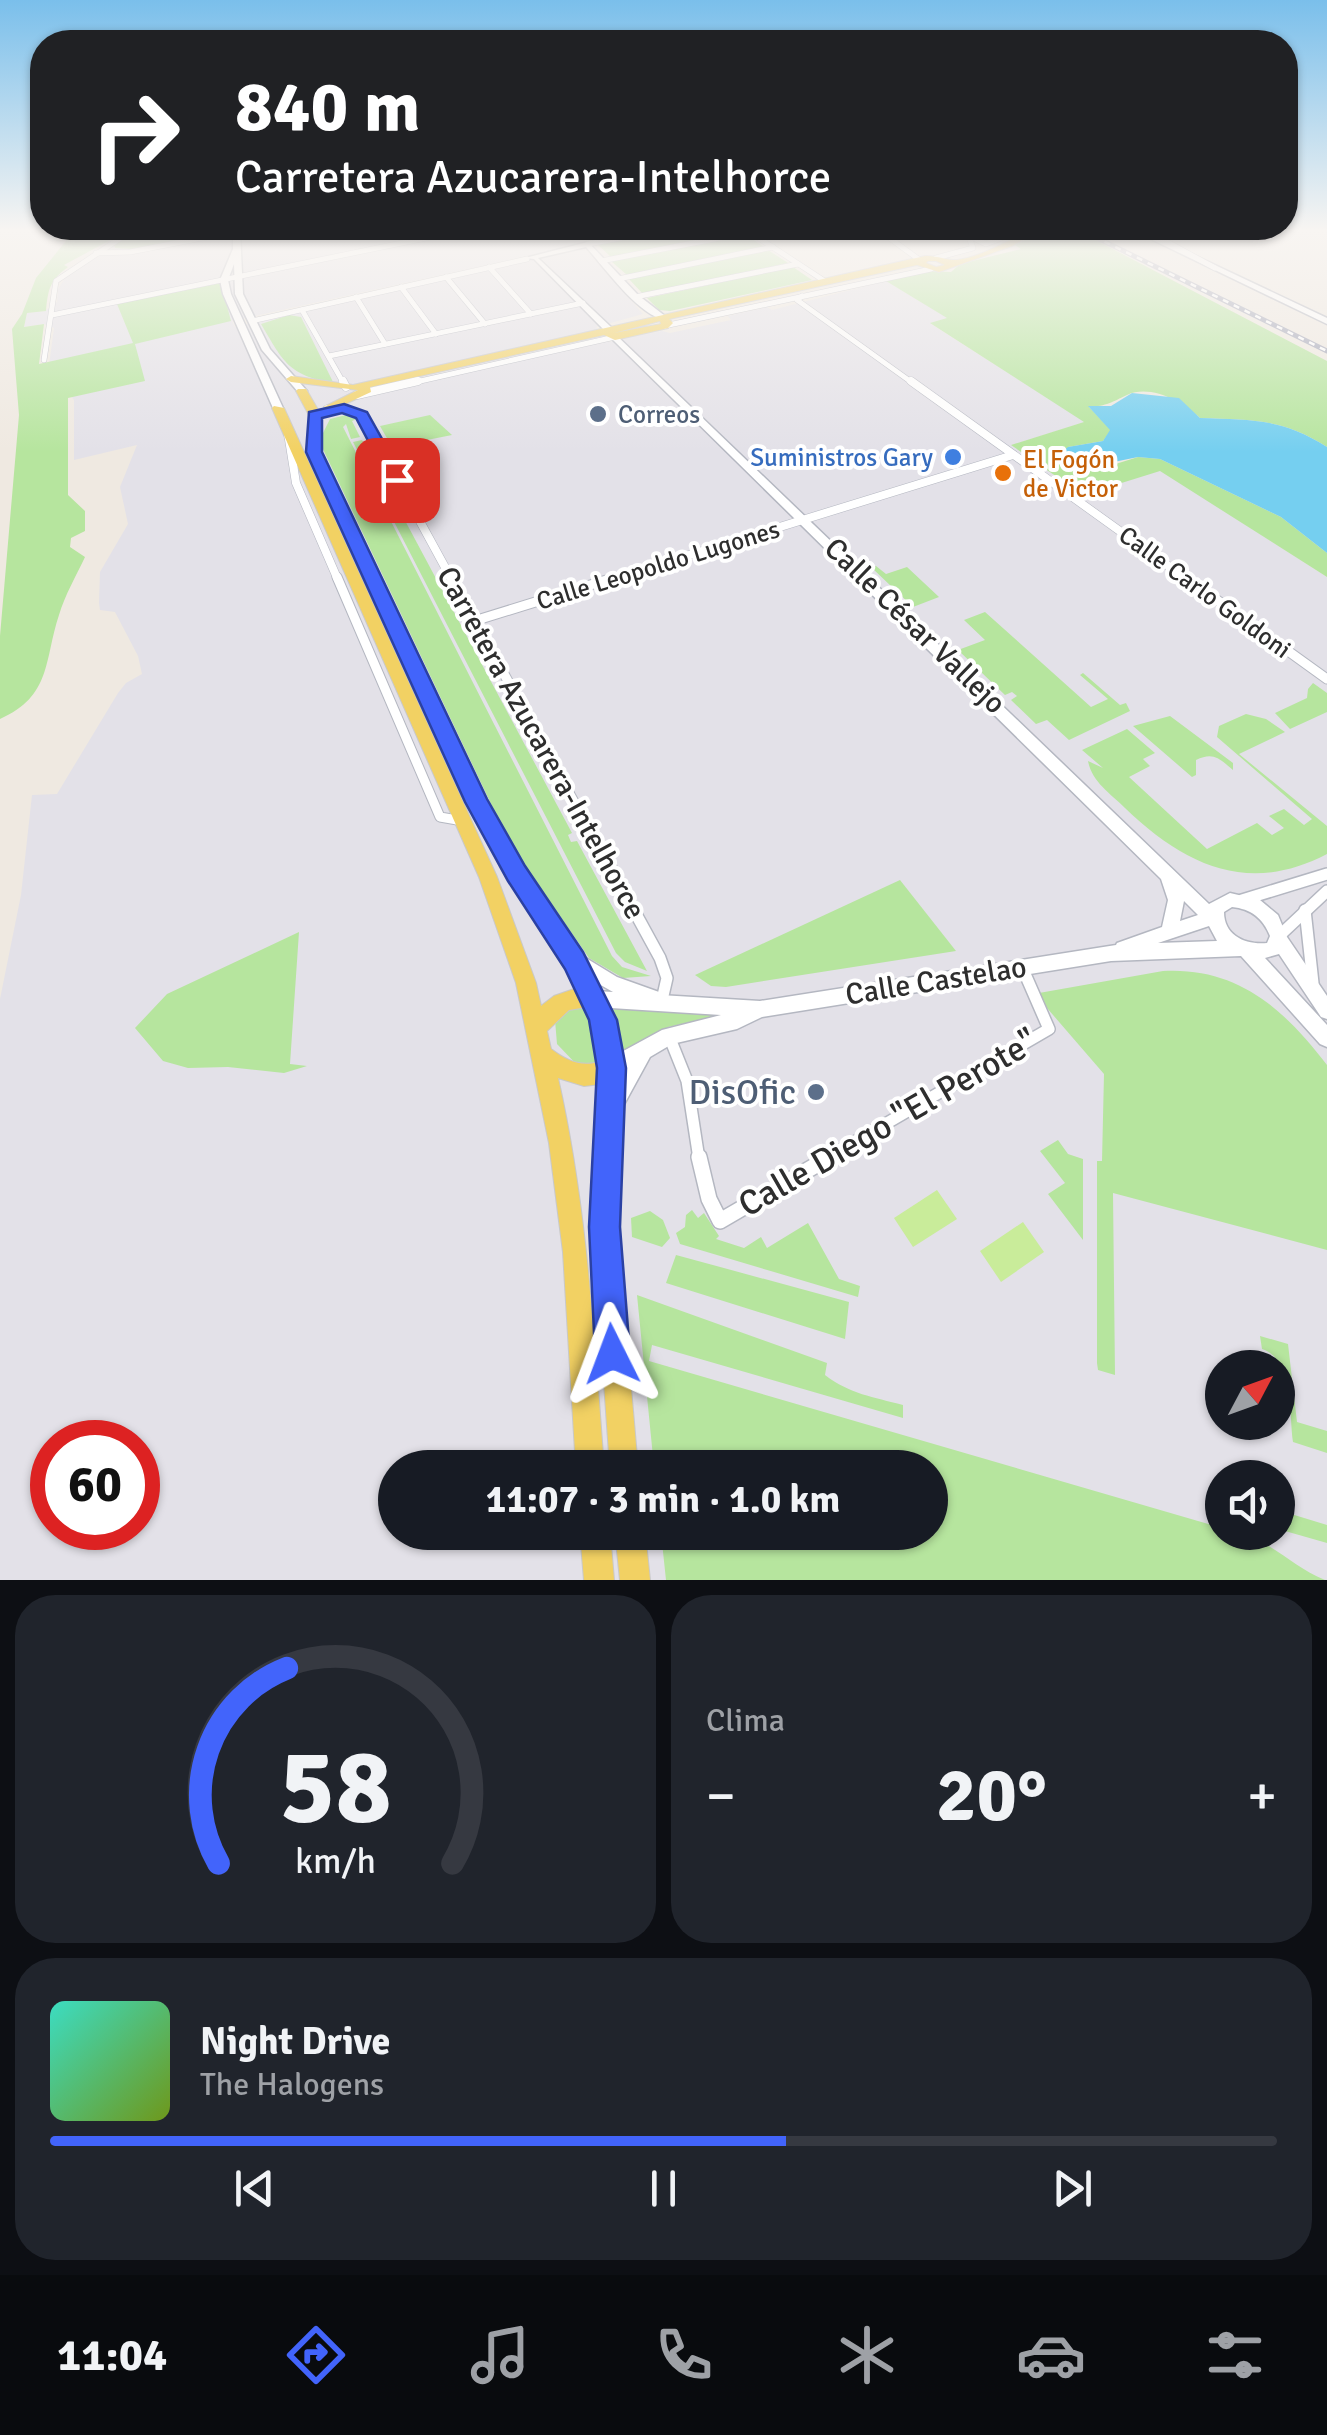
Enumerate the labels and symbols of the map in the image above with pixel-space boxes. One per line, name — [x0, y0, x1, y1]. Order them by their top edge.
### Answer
place label: Correos — [618, 399, 700, 430]
marker: Correos — [587, 403, 609, 425]
pin — [355, 438, 440, 523]
place label: Suministros Gary — [750, 442, 933, 473]
place label: El Fogón de Victor — [1023, 444, 1119, 504]
marker: Suministros Gary — [942, 446, 964, 468]
marker: El Fogón de Victor — [992, 462, 1014, 484]
street label: Calle Leopoldo Lugones — [533, 513, 783, 617]
street label: Calle Carlo Goldoni — [1113, 519, 1297, 665]
street label: Calle César Vallejo — [817, 530, 1013, 722]
street label: Carretera Azucarera-Intelhorce — [428, 560, 654, 926]
street label: Calle Castelao — [843, 948, 1029, 1014]
street label: Calle Diego "El Perote" — [731, 1020, 1045, 1226]
place label: DisOfic — [689, 1071, 796, 1114]
marker: DisOfic — [805, 1081, 827, 1103]
position arrow — [560, 1302, 664, 1406]
north arrow — [1205, 1350, 1295, 1440]
speed limit sign: 60 — [30, 1420, 160, 1550]

